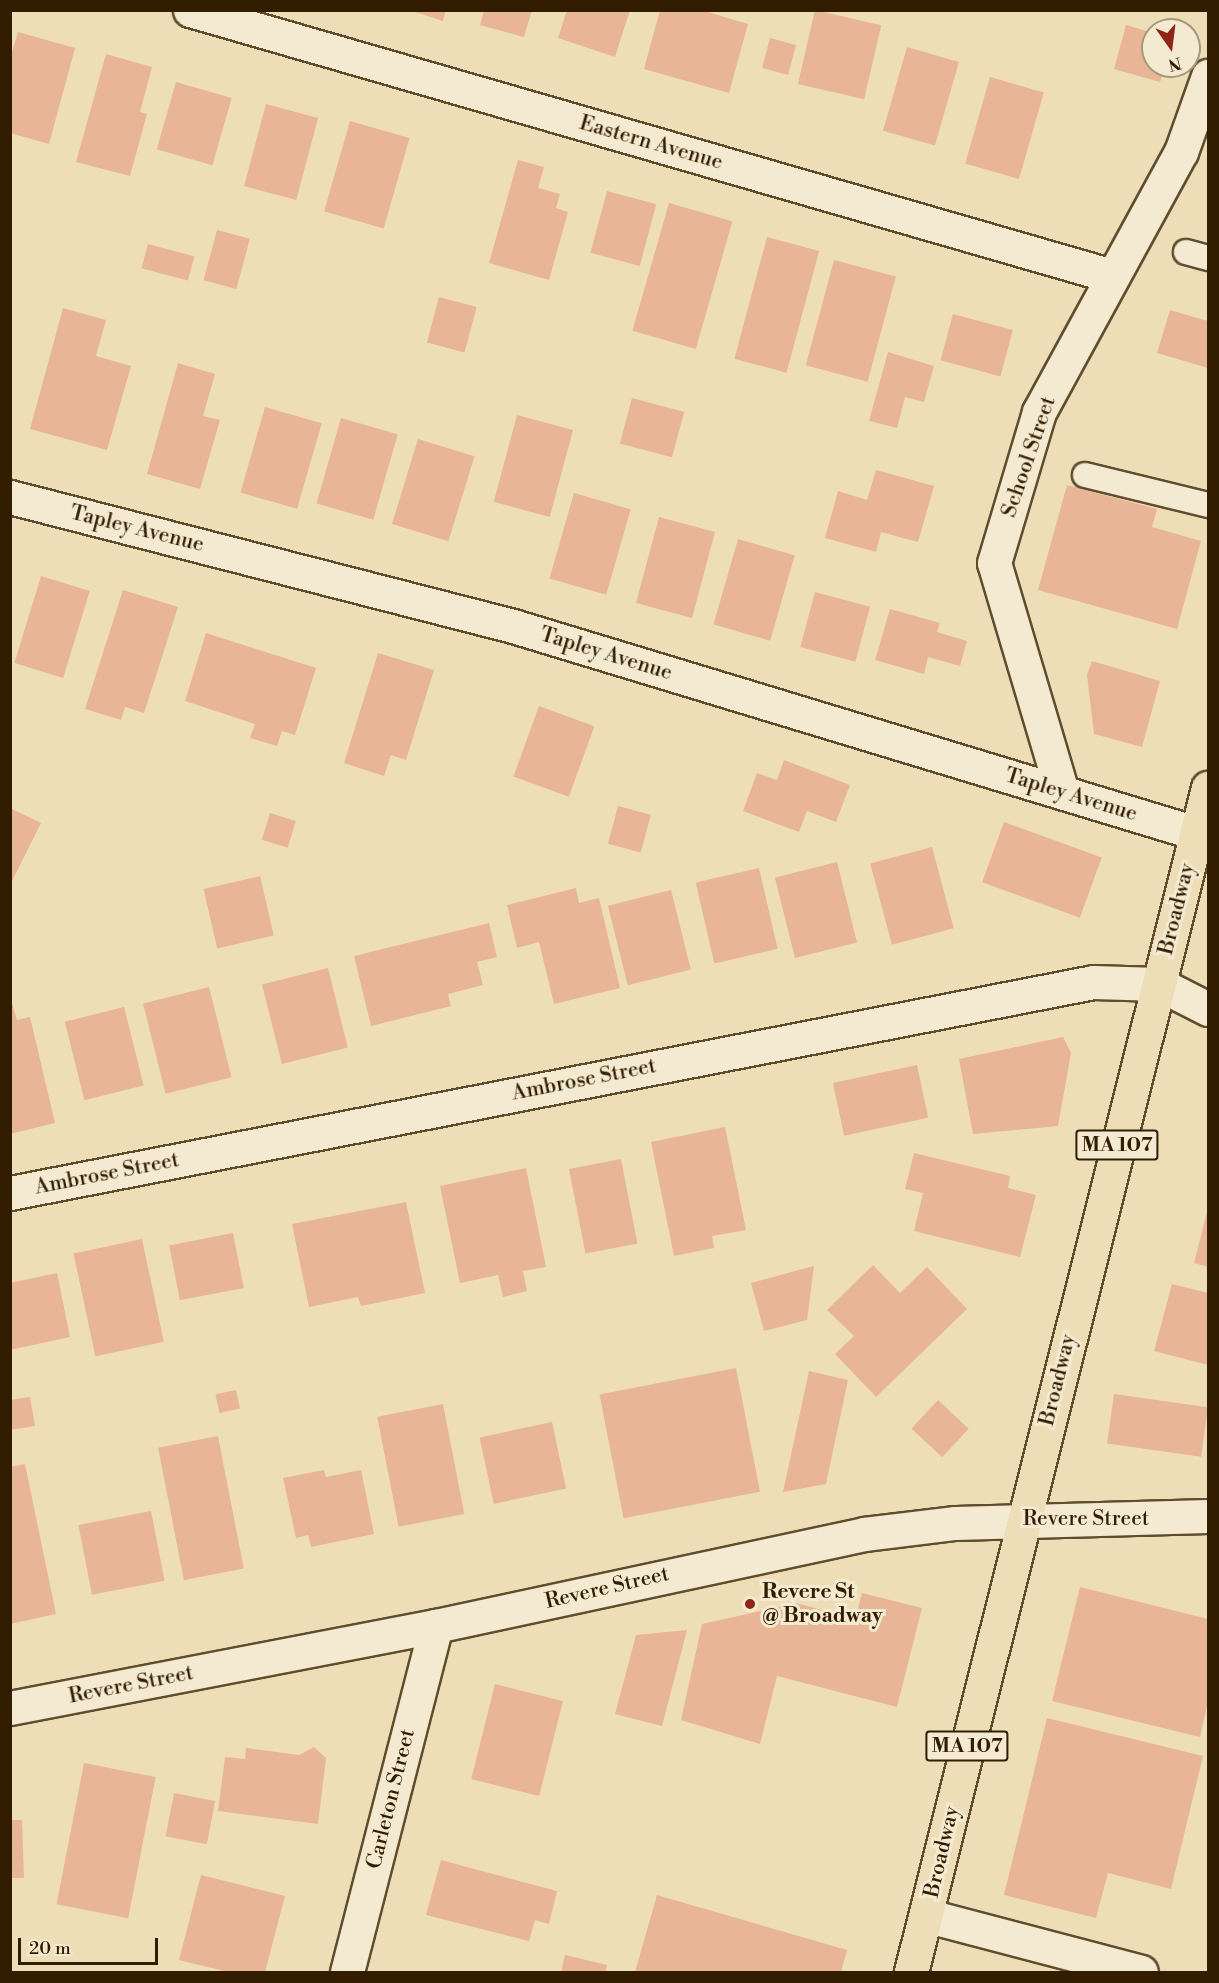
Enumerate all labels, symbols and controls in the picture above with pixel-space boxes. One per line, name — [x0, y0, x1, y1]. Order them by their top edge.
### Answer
north arrow — [1141, 18, 1201, 78]
text: N — [1166, 52, 1183, 75]
street label: Eastern Avenue — [576, 111, 726, 175]
street label: School Street — [997, 393, 1061, 521]
street label: Tapley Avenue — [68, 500, 206, 558]
street label: Tapley Avenue — [537, 622, 675, 686]
street label: Tapley Avenue — [1002, 763, 1140, 827]
street label: Broadway — [1153, 861, 1201, 957]
street label: Ambrose Street — [510, 1054, 658, 1106]
road number: MA 107 — [1075, 1128, 1159, 1162]
street label: Ambrose Street — [33, 1148, 181, 1200]
street label: Broadway — [1034, 1332, 1082, 1428]
street label: Revere Street — [1023, 1506, 1149, 1532]
street label: Revere Street — [543, 1561, 671, 1615]
place label: Revere St @ Broadway — [762, 1579, 883, 1629]
marker: Revere St @ Broadway — [743, 1597, 757, 1611]
street label: Revere Street — [67, 1661, 195, 1709]
street label: Carleton Street — [361, 1726, 421, 1872]
road number: MA 107 — [925, 1729, 1009, 1763]
street label: Broadway — [919, 1804, 965, 1900]
scale bar — [21, 1926, 160, 1964]
text: 20 m — [29, 1937, 71, 1960]

